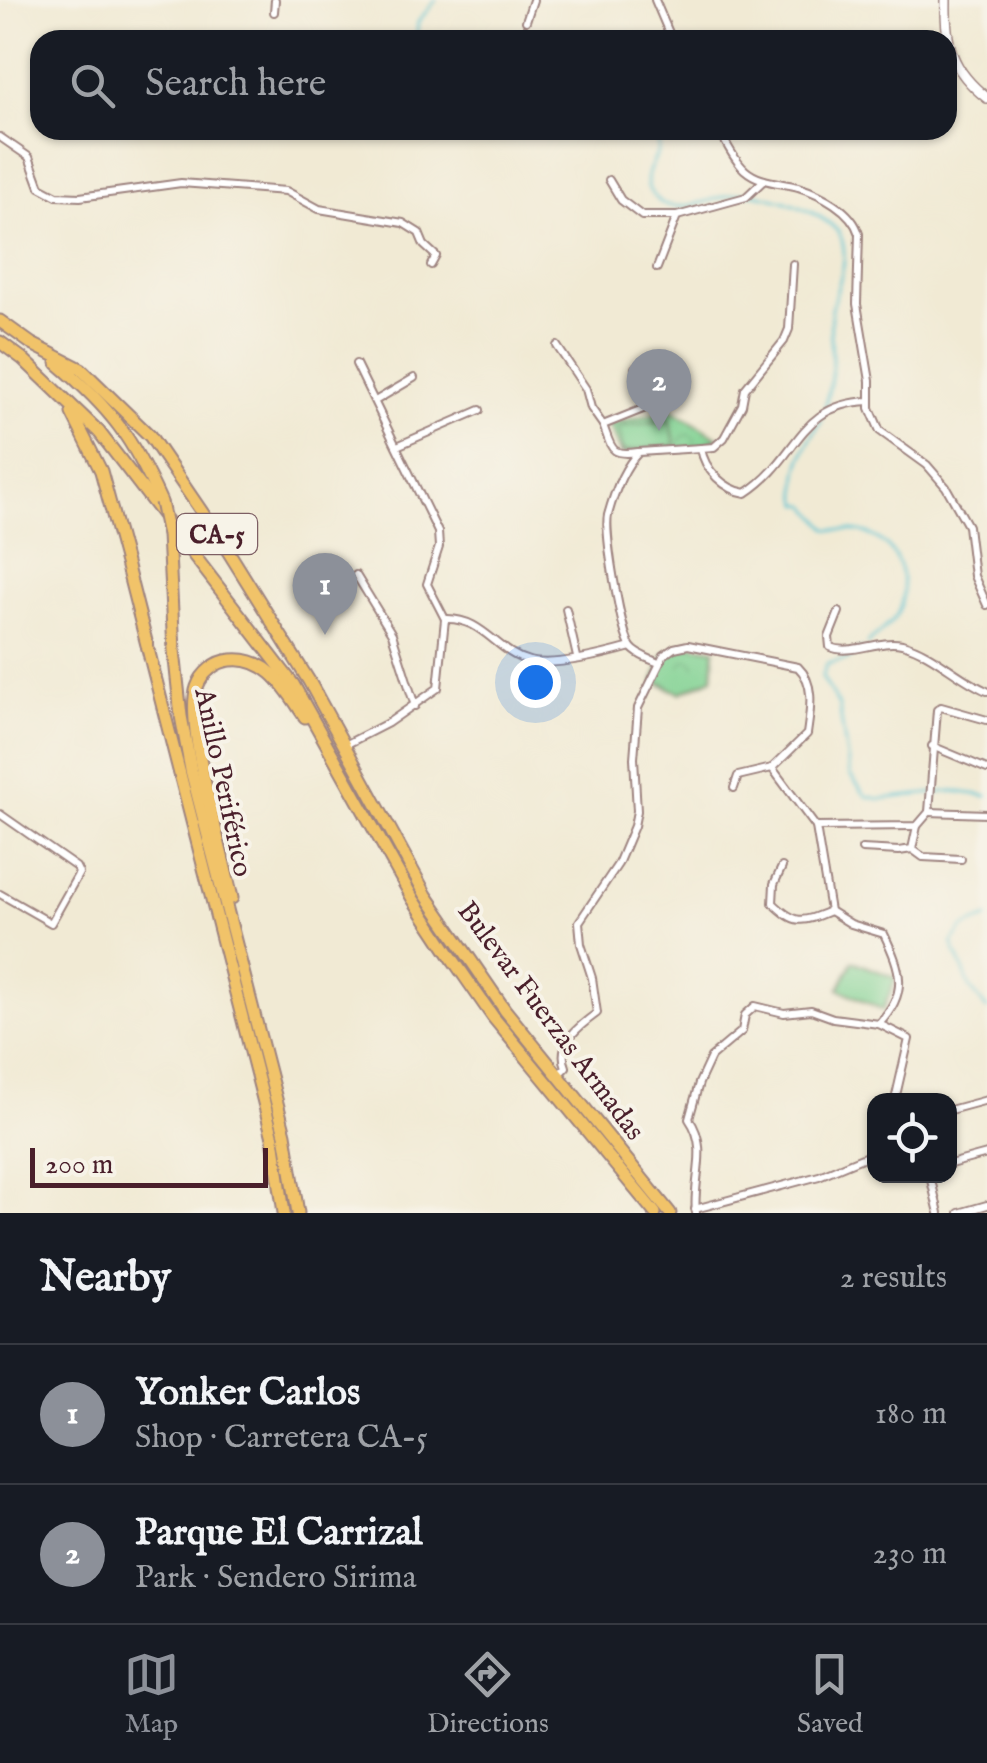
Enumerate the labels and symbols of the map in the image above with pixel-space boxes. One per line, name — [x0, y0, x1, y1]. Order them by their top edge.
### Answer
pin: 2 — [626, 348, 692, 431]
road number: CA-5 — [177, 514, 257, 554]
pin: 1 — [292, 552, 358, 635]
your location — [510, 657, 561, 708]
street label: Anillo Periférico — [185, 684, 260, 880]
street label: Bulevar Fuerzas Armadas — [449, 895, 651, 1148]
scale bar — [30, 1143, 268, 1188]

